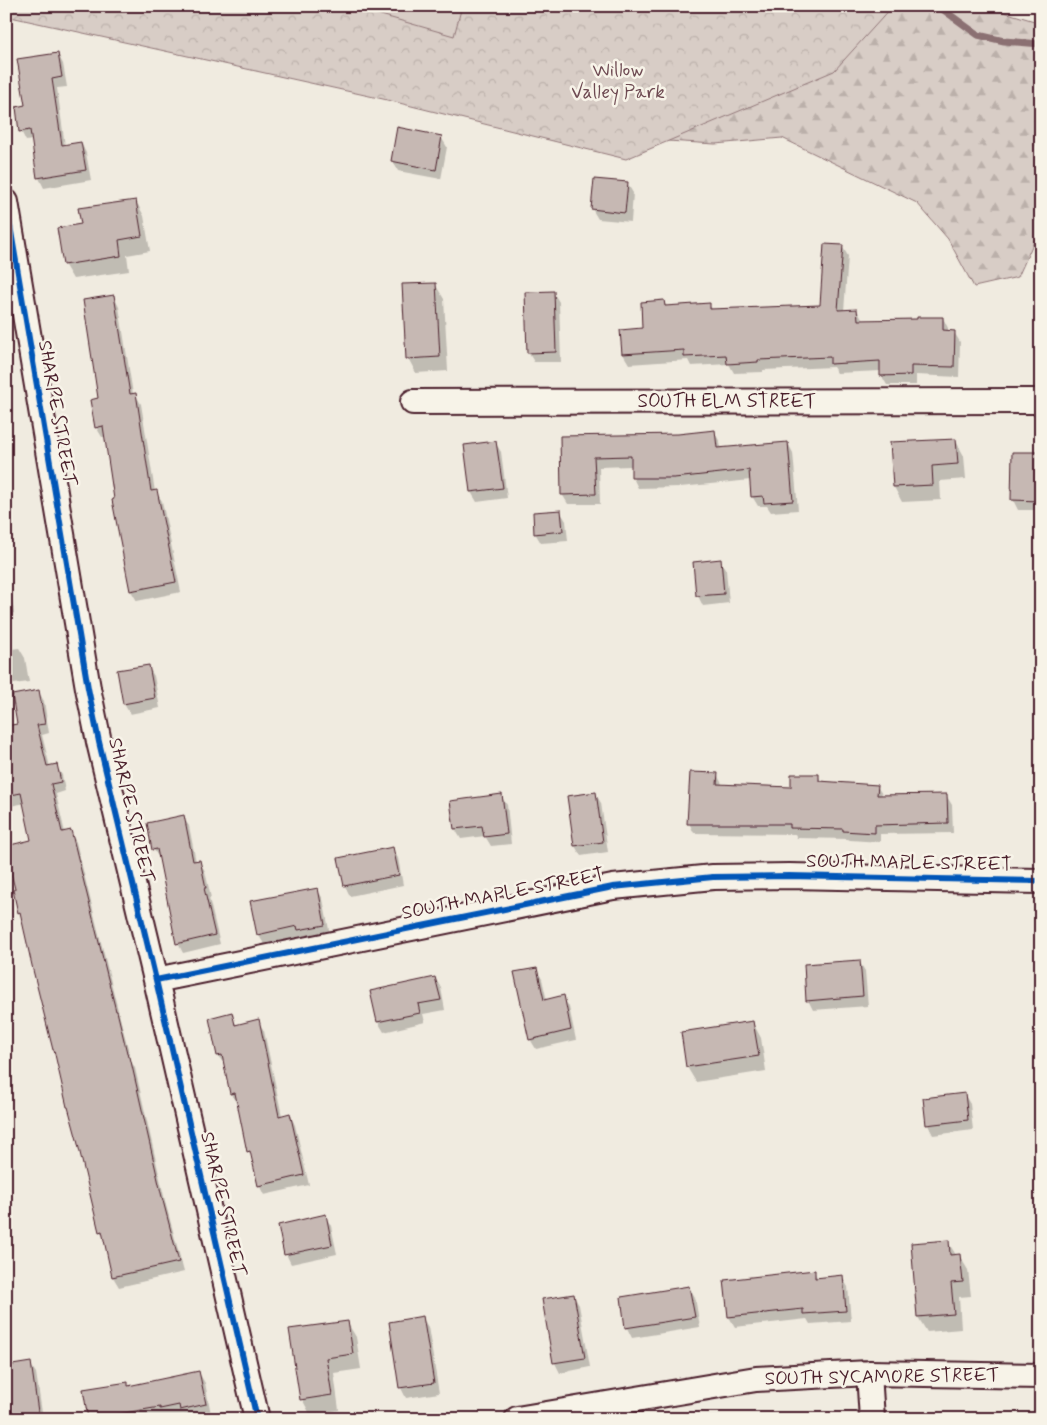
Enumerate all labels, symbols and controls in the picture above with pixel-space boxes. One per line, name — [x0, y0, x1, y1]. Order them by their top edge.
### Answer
park label: Willow Valley Park — [571, 58, 665, 106]
street label: SHARPE STREET — [32, 338, 82, 489]
street label: SOUTH ELM STREET — [638, 389, 816, 414]
street label: SHARPE STREET — [102, 735, 160, 886]
street label: SOUTH MAPLE STREET — [806, 849, 1012, 877]
street label: SOUTH MAPLE STREET — [400, 862, 606, 926]
street label: SHARPE STREET — [194, 1129, 252, 1280]
street label: SOUTH SYCAMORE STREET — [764, 1362, 1000, 1392]

